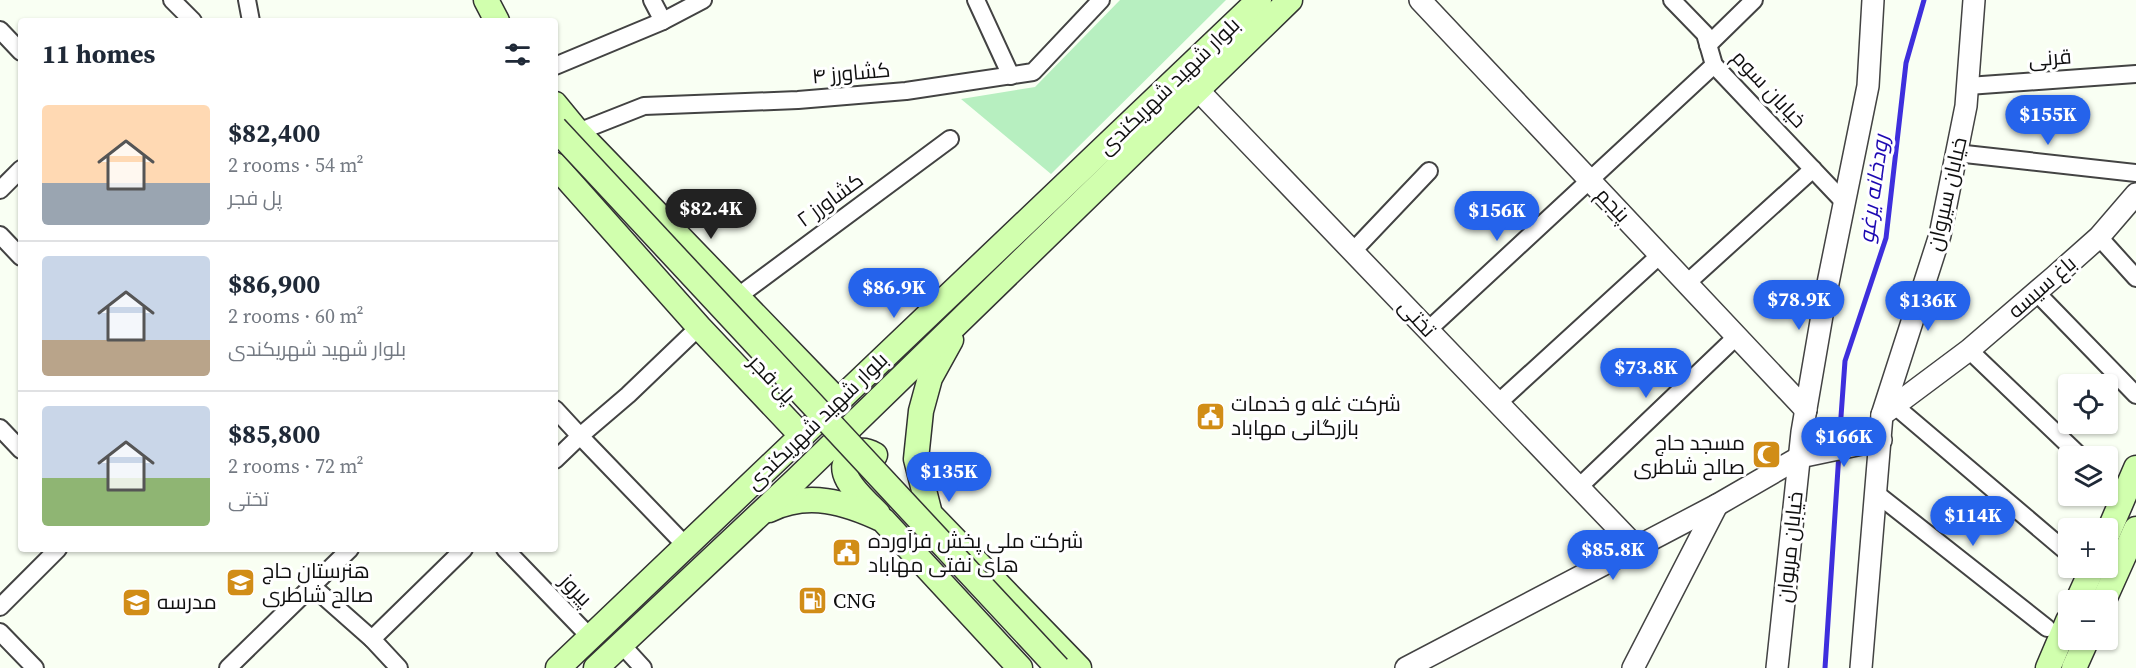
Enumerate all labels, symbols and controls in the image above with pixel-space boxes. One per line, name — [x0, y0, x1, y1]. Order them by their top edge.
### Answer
street label: بلوار شهید شهریکندی — [1091, 10, 1246, 161]
text: 11 homes — [42, 36, 155, 72]
icon: filters — [501, 38, 534, 71]
street label: قرنی — [2027, 42, 2073, 73]
street label: خیابان سوم — [1726, 43, 1813, 134]
street label: کشاورز ۴ — [810, 55, 891, 90]
pin: $155K — [2006, 95, 2090, 146]
text: $155K — [2019, 100, 2077, 128]
text: $82,400 — [228, 115, 320, 151]
icon: home — [90, 129, 162, 201]
water label: رودخانه یرغو — [1851, 132, 1896, 245]
street label: خیابان سیروان — [1919, 134, 1974, 253]
text: 2 rooms · 54 m² — [228, 151, 364, 179]
street label: کشاورز ۲ — [791, 166, 869, 234]
street label: پنجم — [1590, 181, 1637, 229]
text: پل فجر — [228, 184, 282, 212]
pin: $82.4K — [662, 189, 760, 240]
pin: $156K — [1455, 191, 1539, 242]
text: $82.4K — [679, 194, 743, 222]
text: $156K — [1468, 196, 1526, 224]
street label: باغ سیسه — [2001, 249, 2082, 324]
text: $86,900 — [228, 266, 320, 302]
pin: $86.9K — [845, 268, 943, 319]
text: $86.9K — [862, 273, 926, 301]
icon: home — [90, 280, 162, 352]
pin: $78.9K — [1750, 280, 1848, 331]
pin: $136K — [1886, 281, 1970, 332]
text: $78.9K — [1767, 285, 1831, 313]
text: $136K — [1899, 286, 1957, 314]
street label: تختی — [1392, 292, 1443, 344]
text: 2 rooms · 60 m² — [228, 302, 364, 330]
text: بلوار شهید شهریکندی — [228, 335, 406, 363]
street label: بلوار شهید شهریکندی — [739, 345, 894, 496]
street label: پل فجر — [742, 347, 803, 410]
pin: $73.8K — [1597, 348, 1695, 399]
text: $73.8K — [1614, 353, 1678, 381]
map controls — [2058, 374, 2118, 650]
button: locate — [2058, 374, 2118, 434]
place label: شرکت غله و خدمات بازرگانی مهاباد — [1231, 389, 1401, 442]
public building icon: شرکت غله و خدمات بازرگانی مهاباد — [1194, 400, 1226, 432]
text: $85,800 — [228, 416, 320, 452]
pin: $166K — [1802, 417, 1886, 468]
text: $166K — [1815, 422, 1873, 450]
place label: مسجد حاج صالح شاطری — [1633, 428, 1745, 481]
icon: home — [90, 430, 162, 502]
mosque icon: مسجد حاج صالح شاطری — [1750, 439, 1782, 471]
button: layers — [2058, 446, 2118, 506]
text: 2 rooms · 72 m² — [228, 452, 364, 480]
pin: $135K — [907, 452, 991, 503]
text: $135K — [920, 457, 978, 485]
text: تختی — [228, 485, 269, 513]
street label: خیابان مریوان — [1769, 490, 1810, 604]
pin: $114K — [1931, 496, 2015, 547]
text: $114K — [1944, 501, 2002, 529]
button: + — [2058, 518, 2118, 578]
place label: شرکت ملی پخش فرآورده های نفتی مهاباد — [868, 526, 1083, 579]
pin: $85.8K — [1564, 530, 1662, 581]
text: $85.8K — [1581, 535, 1645, 563]
public building icon: شرکت ملی پخش فرآورده های نفتی مهاباد — [831, 537, 863, 569]
place label: هنرستان حاج صالح شاطری — [262, 556, 374, 609]
street label: پیروز — [553, 566, 599, 613]
school or university icon: هنرستان حاج صالح شاطری — [225, 567, 257, 599]
fuel station icon: CNG — [796, 585, 828, 617]
school or university icon: مدرسه — [120, 586, 152, 618]
place label: CNG — [833, 586, 876, 615]
place label: مدرسه — [157, 587, 217, 616]
button: − — [2058, 590, 2118, 650]

